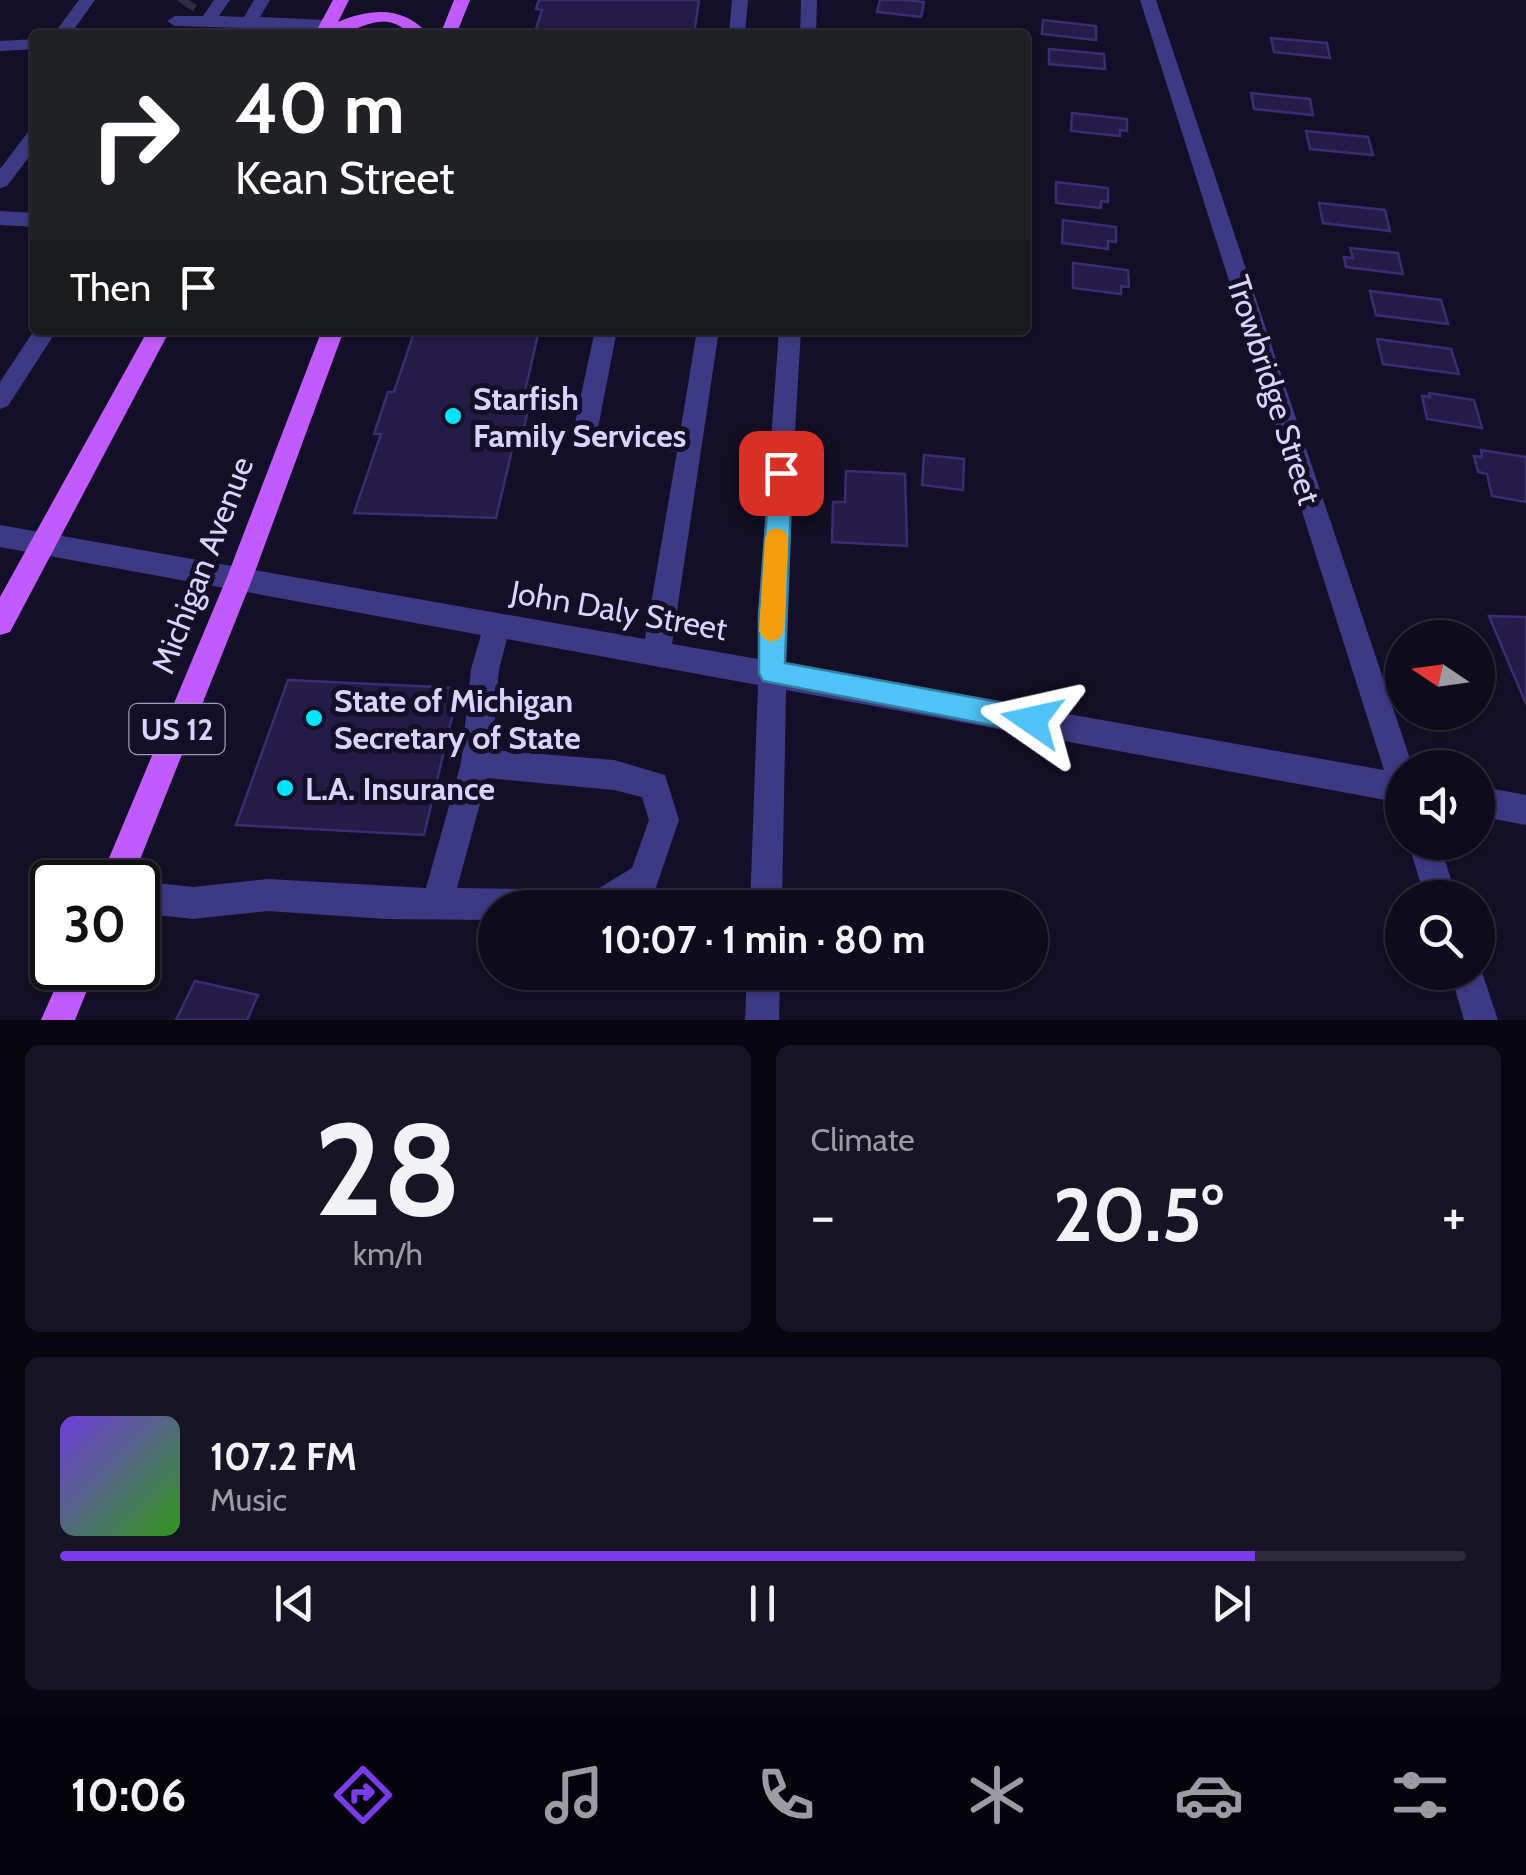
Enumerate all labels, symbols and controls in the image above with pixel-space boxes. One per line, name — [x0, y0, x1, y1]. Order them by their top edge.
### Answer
text: 40 m — [235, 65, 404, 151]
icon: right — [70, 70, 200, 200]
text: Kean Street — [235, 151, 455, 205]
icon: arrive — [171, 260, 226, 315]
text: Then — [70, 264, 151, 311]
street label: Trowbridge Street — [1219, 270, 1329, 510]
place label: Starfish Family Services — [473, 379, 686, 455]
marker: Starfish Family Services — [442, 405, 464, 427]
pin — [739, 431, 824, 516]
icon: arrive — [754, 446, 809, 501]
street label: Michigan Avenue — [143, 451, 261, 679]
street label: John Daly Street — [507, 572, 730, 648]
north arrow — [1385, 620, 1495, 730]
map controls — [1385, 620, 1495, 990]
position arrow — [980, 668, 1084, 772]
place label: State of Michigan Secretary of State — [334, 681, 581, 757]
road number: US 12 — [130, 704, 224, 754]
marker: State of Michigan Secretary of State — [303, 707, 325, 729]
button: sound — [1385, 750, 1495, 860]
place label: L.A. Insurance — [305, 769, 495, 808]
marker: L.A. Insurance — [274, 777, 296, 799]
speed limit sign: 30 — [30, 860, 160, 990]
button: search — [1385, 880, 1495, 990]
text: 10:07 · 1 min · 80 m — [601, 916, 925, 963]
text: 28 — [314, 1090, 461, 1248]
text: Climate — [811, 1120, 915, 1159]
text: 20.5° — [1053, 1169, 1223, 1260]
text: − — [811, 1182, 835, 1249]
text: + — [1442, 1182, 1466, 1249]
text: km/h — [353, 1234, 423, 1273]
text: 107.2 FM — [210, 1433, 357, 1480]
text: Music — [210, 1480, 287, 1519]
icon: previous — [267, 1576, 322, 1631]
icon: pause — [735, 1576, 790, 1631]
icon: next — [1204, 1576, 1259, 1631]
icon: directions — [328, 1760, 398, 1830]
icon: music — [539, 1760, 609, 1830]
icon: phone — [751, 1760, 821, 1830]
icon: climate — [962, 1760, 1032, 1830]
icon: car — [1174, 1760, 1244, 1830]
icon: filters — [1385, 1760, 1455, 1830]
text: 10:06 — [71, 1768, 186, 1822]

